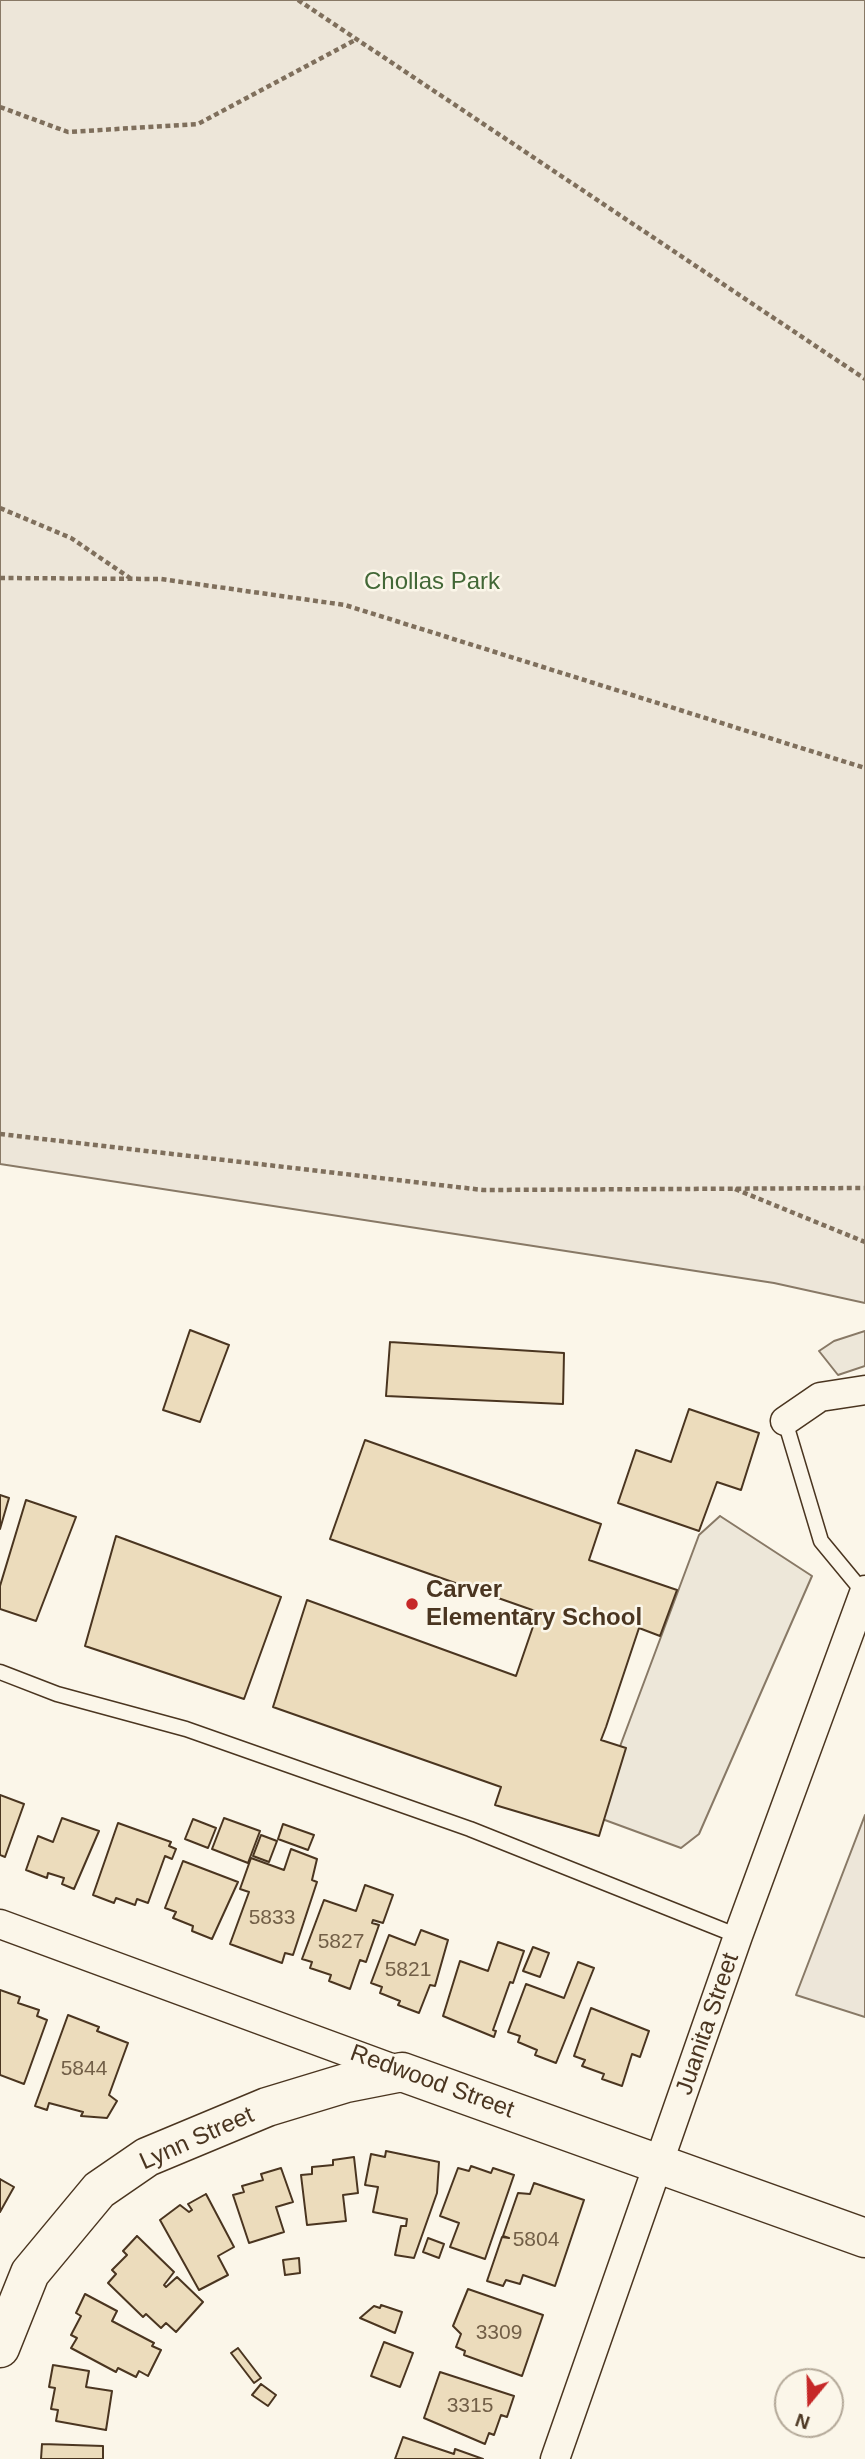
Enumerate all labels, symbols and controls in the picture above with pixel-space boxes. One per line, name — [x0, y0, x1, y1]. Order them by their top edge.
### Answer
park label: Chollas Park — [364, 568, 500, 596]
place label: Carver Elementary School — [426, 1576, 642, 1632]
marker: Carver Elementary School — [404, 1596, 420, 1612]
house number: 5833 — [249, 1905, 295, 1931]
house number: 5827 — [318, 1929, 364, 1955]
street label: Juanita Street — [670, 1949, 746, 2099]
house number: 5821 — [385, 1957, 431, 1983]
street label: Redwood Street — [346, 2039, 518, 2125]
house number: 5844 — [61, 2056, 107, 2082]
street label: Lynn Street — [135, 2101, 259, 2177]
house number: 5804 — [513, 2227, 559, 2253]
house number: 3309 — [476, 2320, 522, 2346]
north arrow — [774, 2368, 844, 2438]
house number: 3315 — [447, 2393, 493, 2419]
text: N — [793, 2409, 813, 2434]

